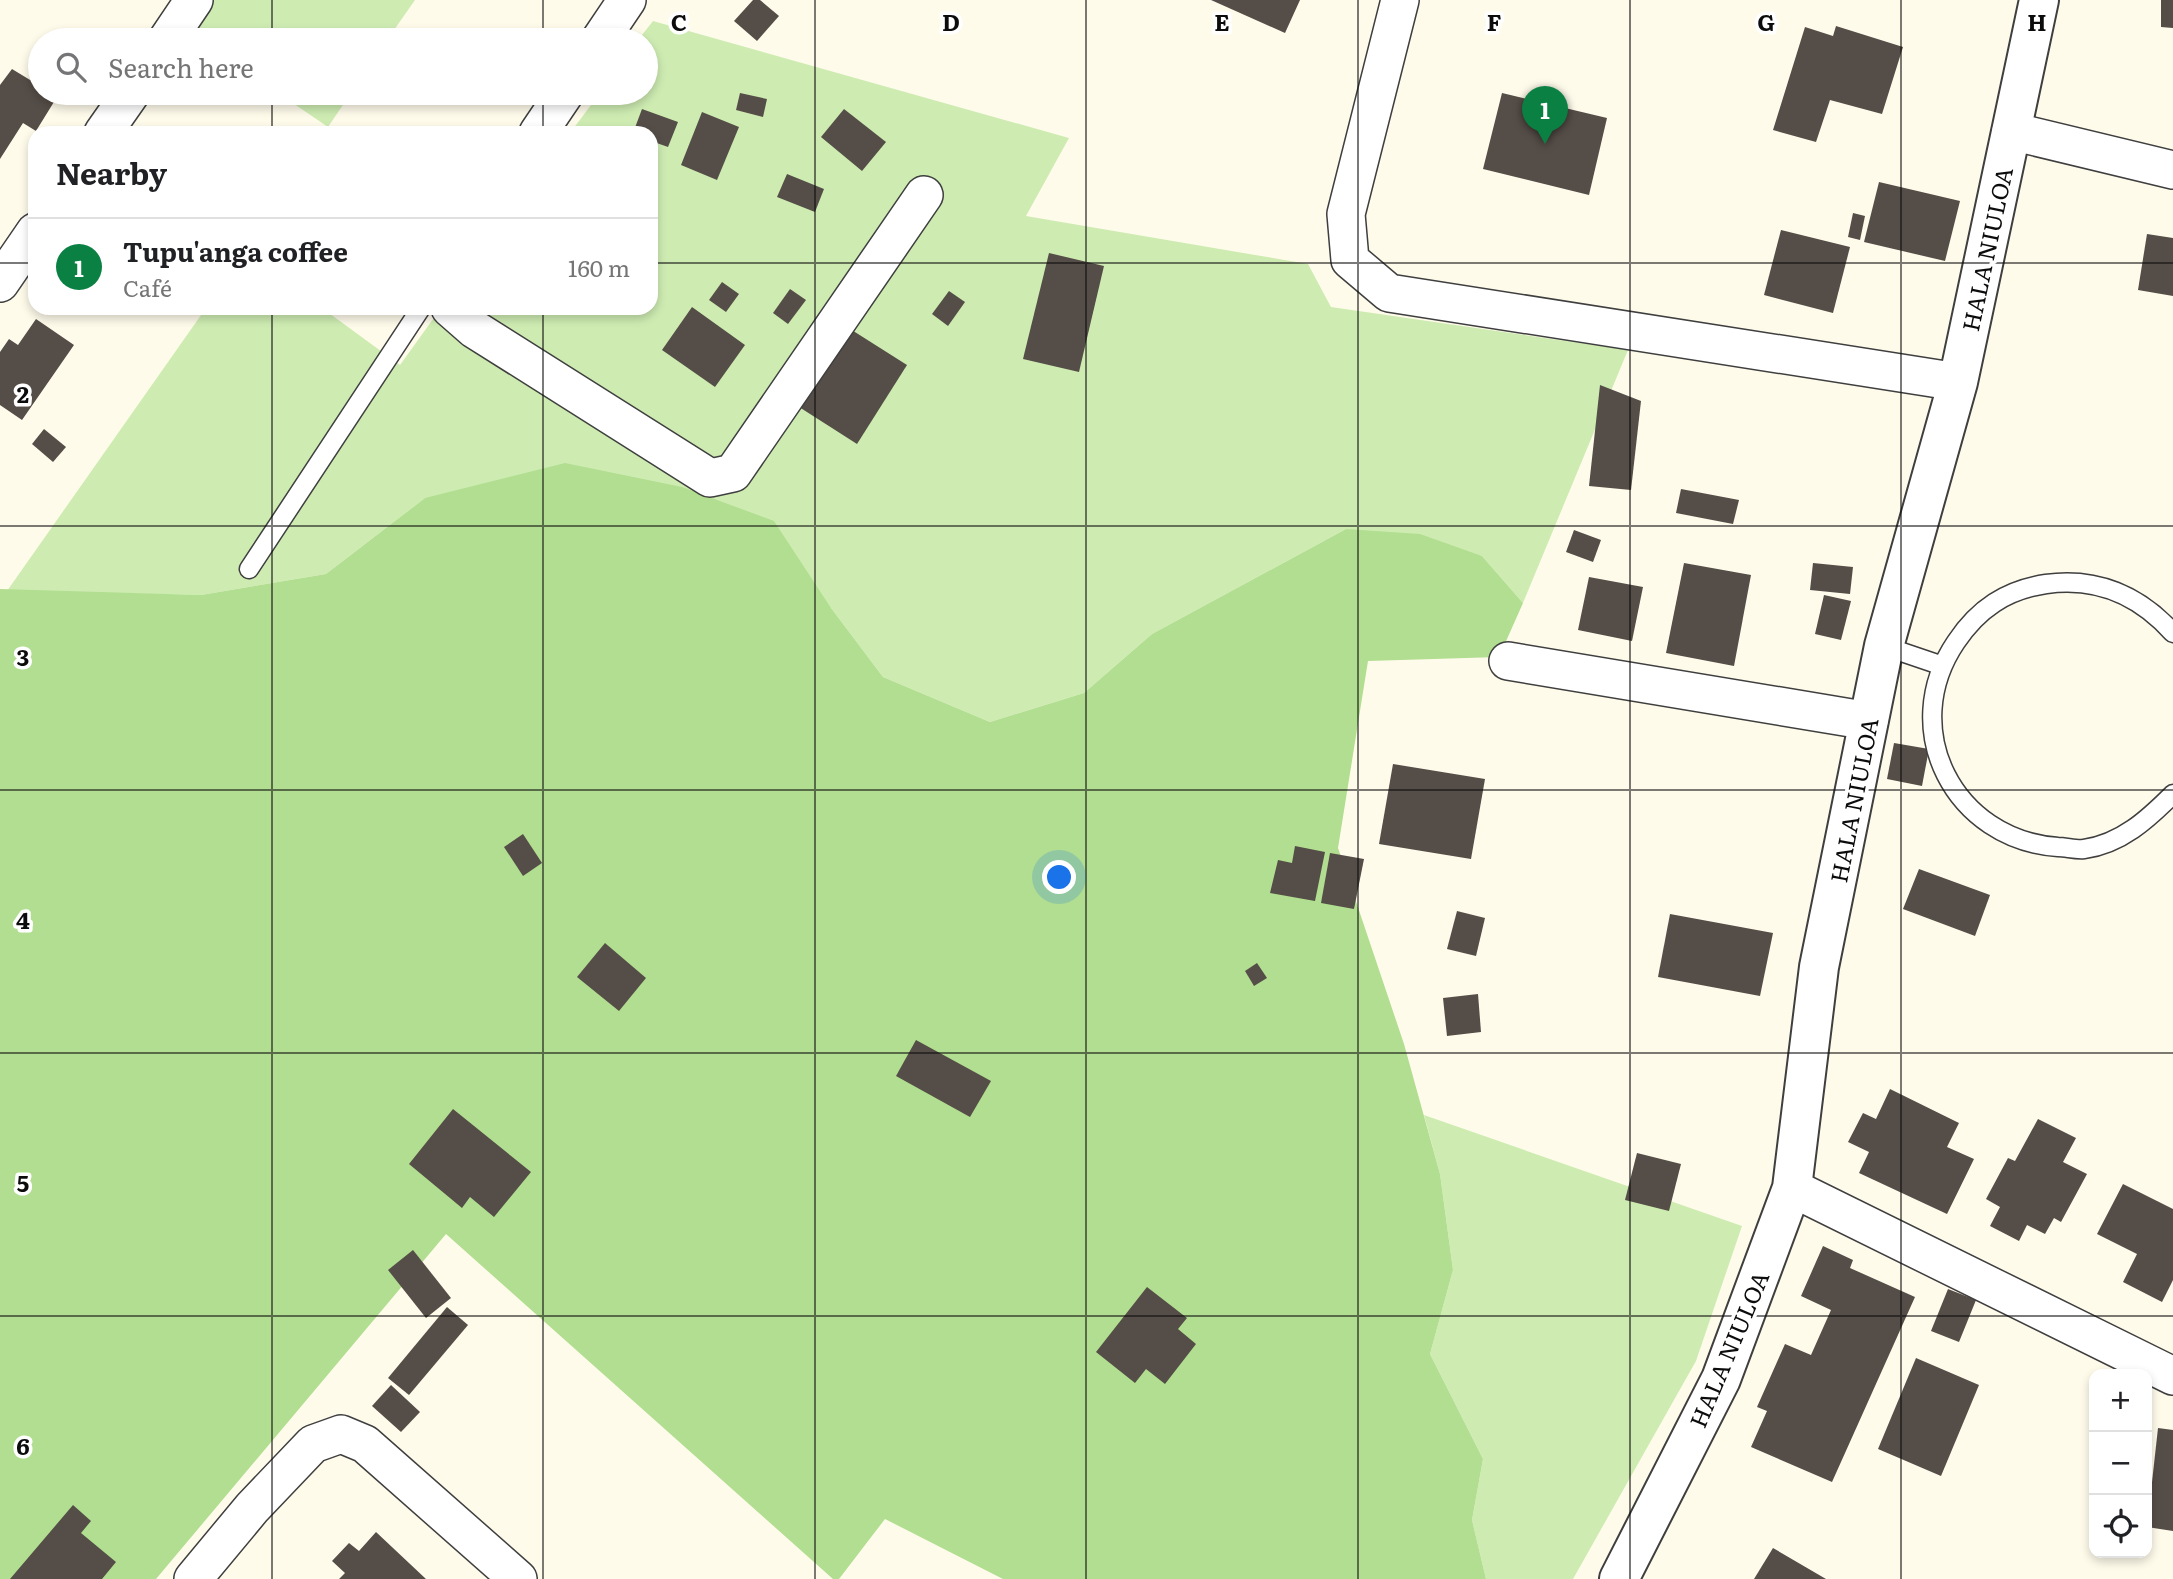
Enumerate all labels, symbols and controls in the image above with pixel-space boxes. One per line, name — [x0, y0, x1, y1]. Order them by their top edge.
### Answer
text: C — [671, 4, 687, 38]
text: D — [942, 4, 960, 38]
text: E — [1214, 4, 1230, 38]
text: F — [1487, 4, 1502, 38]
text: G — [1757, 4, 1775, 38]
text: H — [2027, 4, 2047, 38]
search box — [28, 28, 658, 105]
text: Search here — [108, 47, 254, 86]
icon: search — [52, 48, 90, 86]
pin: 1 — [1522, 86, 1568, 144]
text: Nearby — [56, 150, 167, 194]
street label: HALA NIULOA — [1952, 164, 2020, 334]
text: Tupu'anga coffee — [123, 231, 348, 270]
text: 1 — [74, 250, 84, 284]
text: 160 m — [568, 250, 630, 284]
text: Café — [123, 270, 172, 304]
text: 2 — [17, 376, 29, 410]
text: 3 — [17, 639, 29, 673]
street label: HALA NIULOA — [1820, 715, 1886, 885]
your location — [1042, 860, 1076, 894]
text: 4 — [16, 902, 30, 936]
text: 5 — [17, 1165, 29, 1199]
street label: HALA NIULOA — [1680, 1265, 1776, 1433]
map controls — [2089, 1369, 2152, 1558]
button: + — [2089, 1369, 2152, 1432]
text: 6 — [16, 1428, 30, 1462]
button: − — [2089, 1432, 2152, 1495]
button: locate — [2089, 1495, 2152, 1558]

